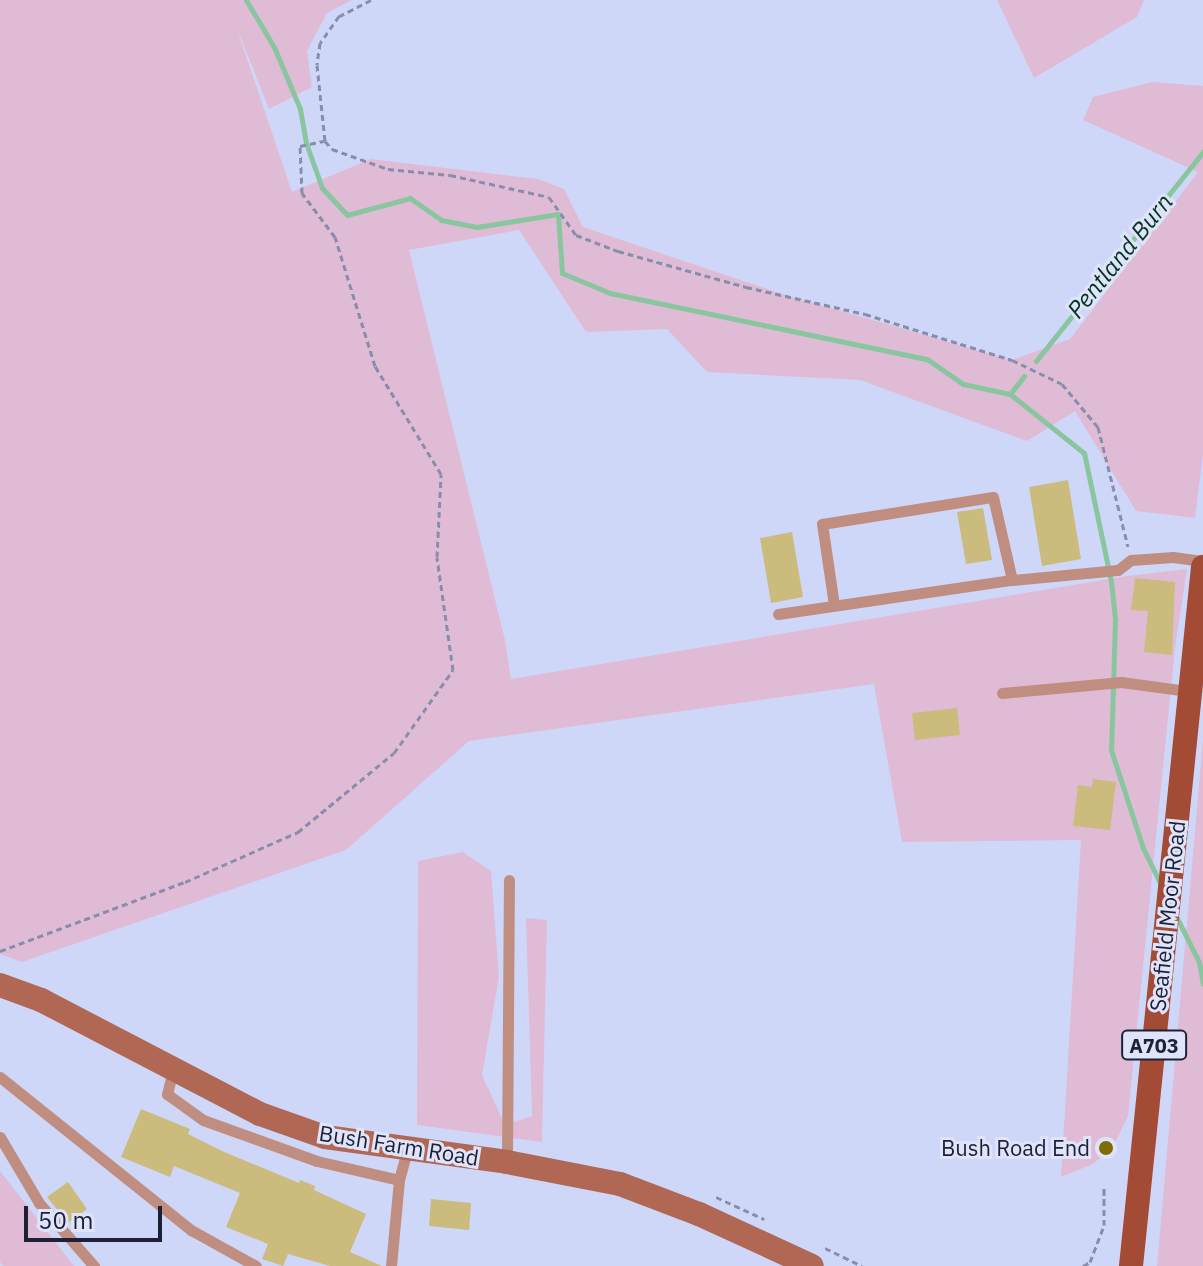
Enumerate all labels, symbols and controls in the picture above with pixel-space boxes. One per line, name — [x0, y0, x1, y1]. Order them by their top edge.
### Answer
water label: Pentland Burn — [1061, 188, 1179, 324]
street label: Seafield Moor Road — [1144, 819, 1190, 1013]
road number: A703 — [1120, 1029, 1188, 1061]
street label: Bush Farm Road — [317, 1119, 481, 1171]
place label: Bush Road End — [941, 1135, 1090, 1161]
marker: Bush Road End — [1097, 1139, 1115, 1157]
scale bar — [28, 1190, 166, 1240]
text: 50 m — [38, 1204, 93, 1236]

